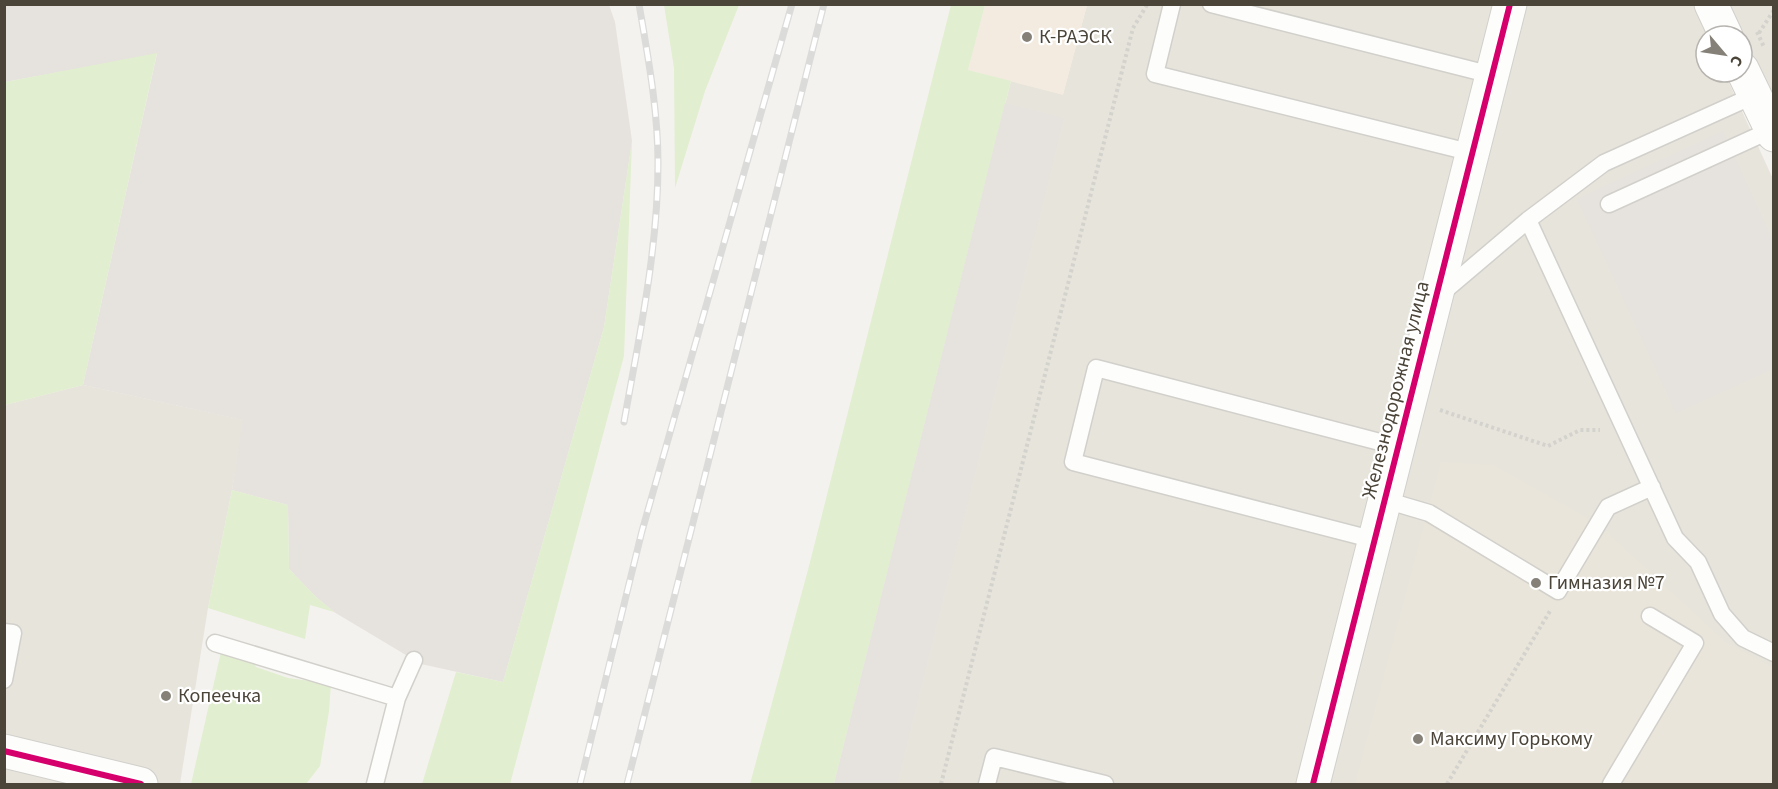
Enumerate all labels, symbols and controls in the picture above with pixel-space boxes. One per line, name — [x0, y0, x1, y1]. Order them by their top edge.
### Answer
place label: К-РАЭСК — [1039, 23, 1112, 51]
north arrow — [1694, 24, 1754, 84]
marker: К-РАЭСК — [1020, 30, 1034, 44]
text: С — [1724, 51, 1748, 70]
street label: Железнодорожная улица — [1355, 278, 1437, 502]
place label: Гимназия №7 — [1548, 569, 1665, 597]
marker: Гимназия №7 — [1529, 576, 1543, 590]
place label: Копеечка — [178, 682, 261, 710]
marker: Копеечка — [159, 689, 173, 703]
place label: Максиму Горькому — [1430, 725, 1593, 753]
marker: Максиму Горькому — [1411, 732, 1425, 746]

